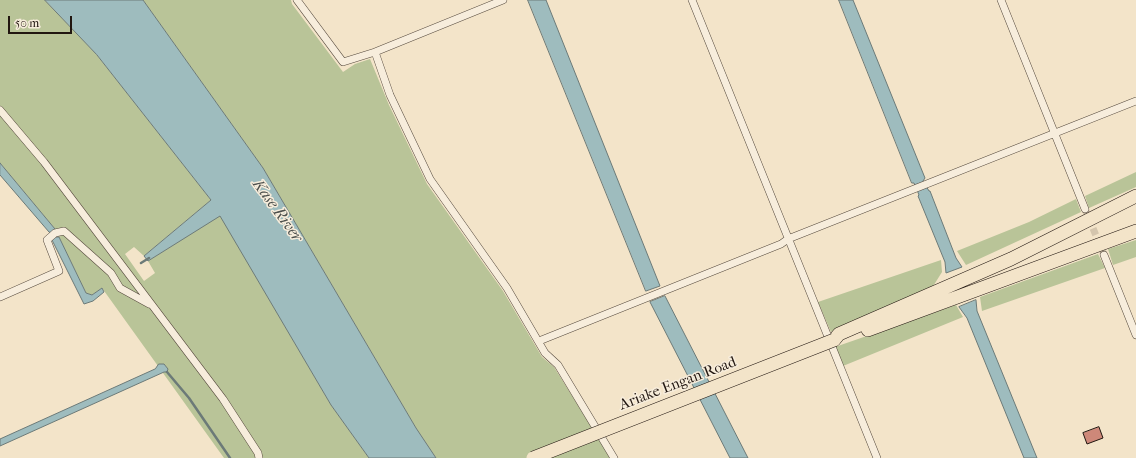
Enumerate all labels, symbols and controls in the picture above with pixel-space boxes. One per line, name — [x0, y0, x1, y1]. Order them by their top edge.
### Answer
scale bar — [10, 8, 74, 34]
text: 50 m — [15, 16, 39, 30]
water label: Kase River — [248, 176, 306, 246]
street label: Ariake Engan Road — [617, 353, 739, 415]

